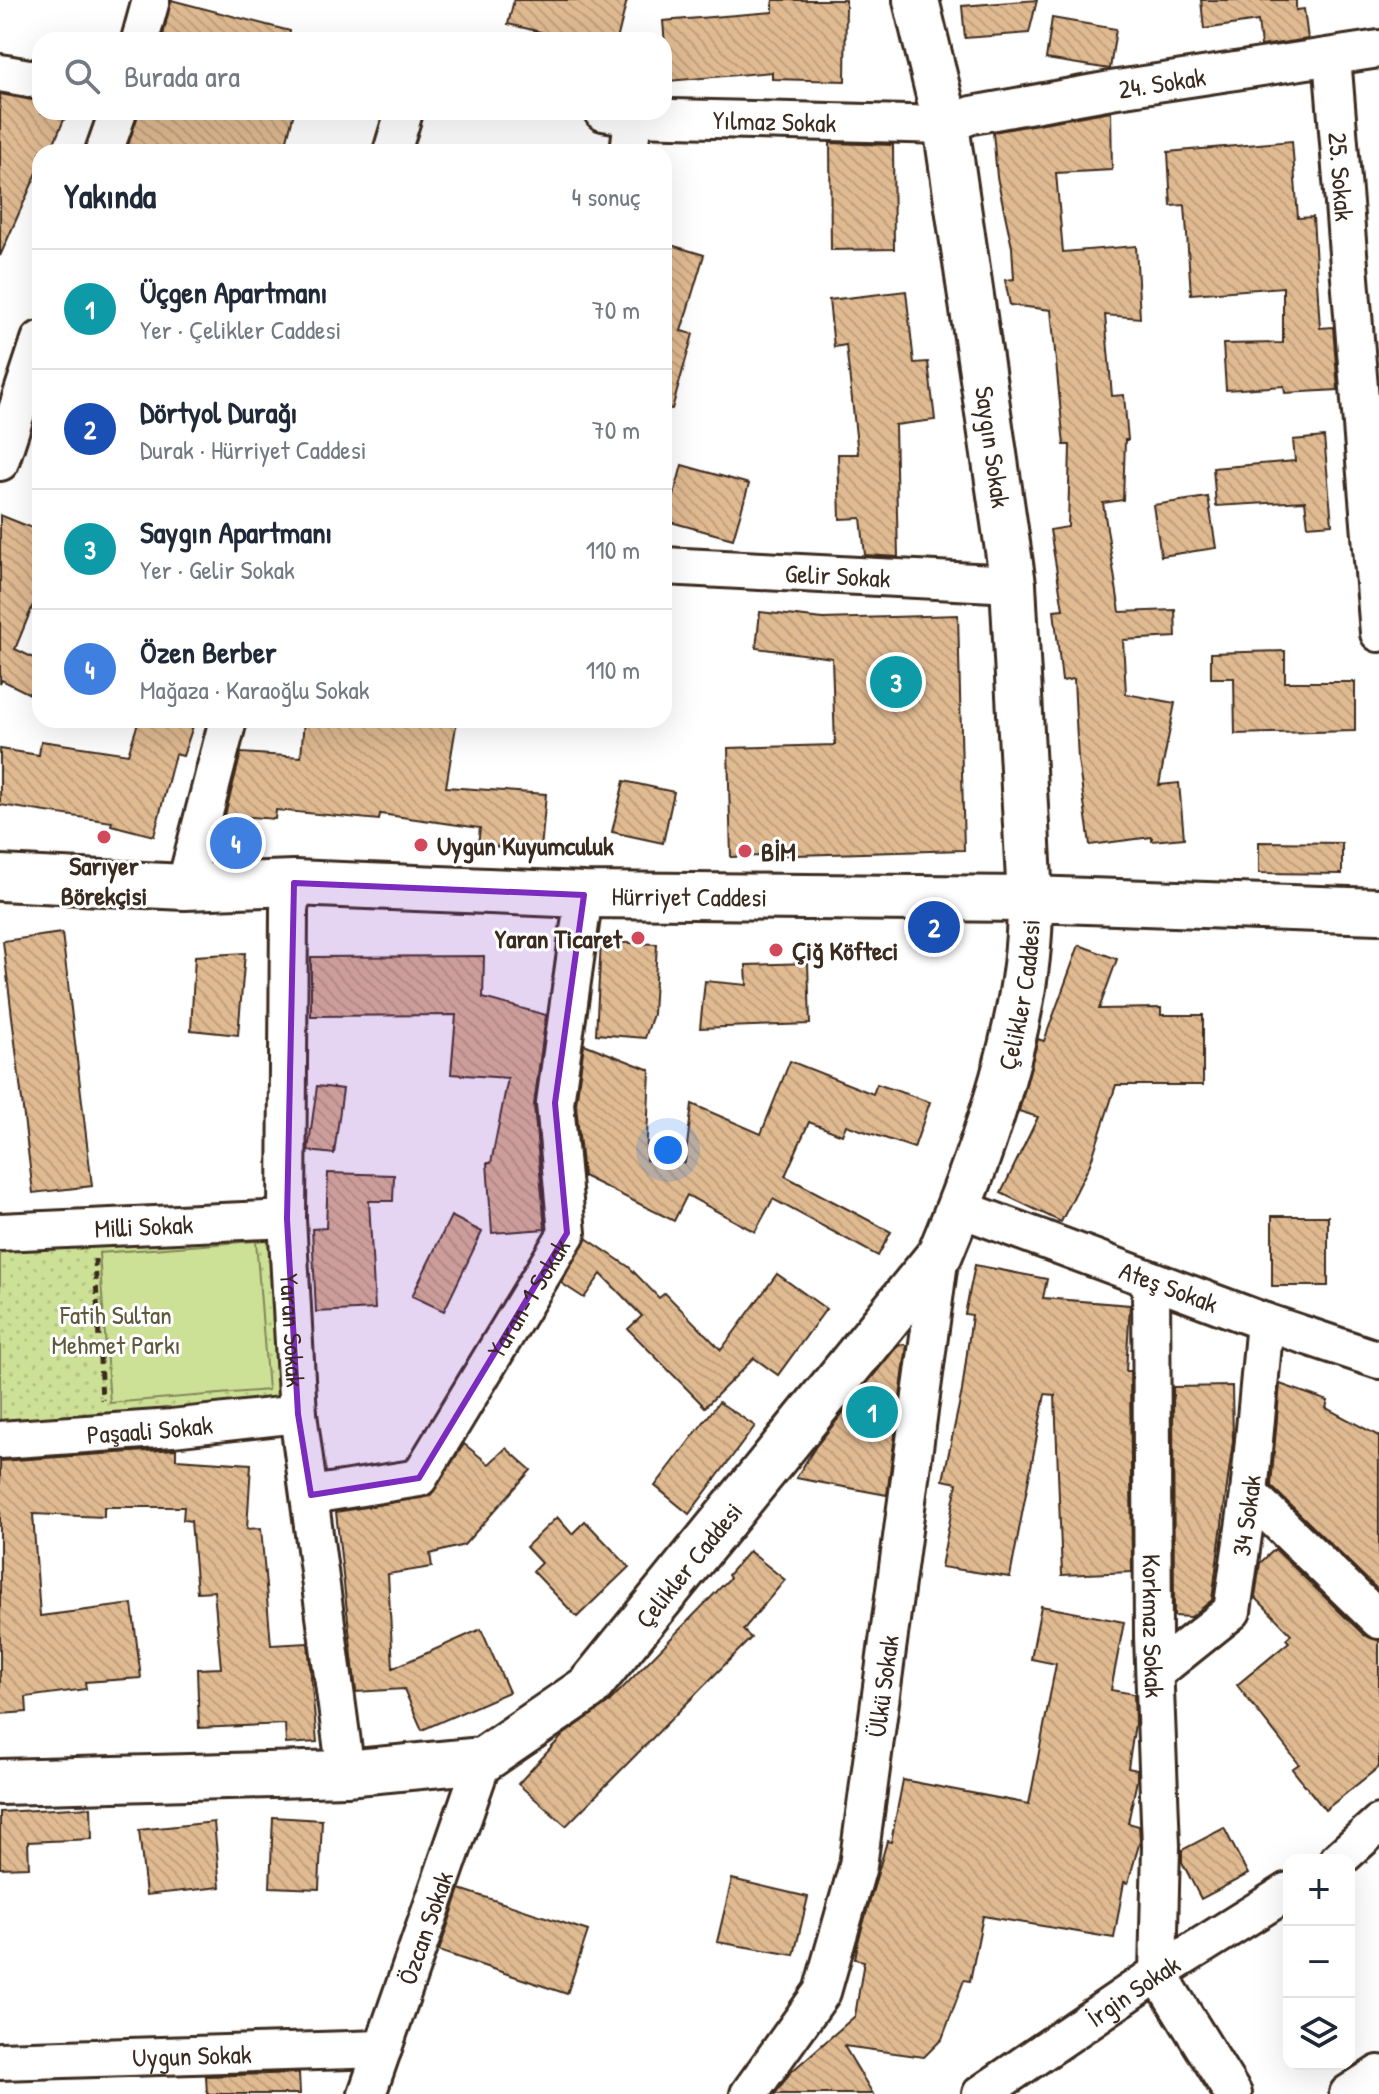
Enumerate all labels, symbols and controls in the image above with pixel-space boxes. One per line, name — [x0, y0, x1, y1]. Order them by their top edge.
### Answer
search box — [32, 32, 672, 120]
icon: search — [60, 54, 104, 98]
text: Burada ara — [124, 56, 240, 96]
street label: 24. Sokak — [1116, 58, 1208, 106]
street label: Yılmaz Sokak — [712, 102, 837, 140]
street label: 25. Sokak — [1321, 131, 1363, 223]
text: Yakında — [64, 173, 156, 219]
text: 4 sonuç — [572, 179, 640, 214]
text: Üçgen Apartmanı — [140, 272, 327, 312]
text: 1 — [85, 292, 95, 327]
text: 70 m — [592, 292, 640, 327]
text: Yer · Çelikler Caddesi — [140, 312, 341, 347]
street label: Saygın Sokak — [967, 384, 1019, 510]
text: Dörtyol Durağı — [140, 392, 298, 432]
text: 2 — [84, 412, 96, 447]
text: 70 m — [592, 412, 640, 447]
text: Durak · Hürriyet Caddesi — [140, 432, 367, 467]
text: Saygın Apartmanı — [140, 512, 332, 552]
text: 3 — [84, 532, 96, 567]
text: 110 m — [586, 532, 640, 567]
text: Yer · Gelir Sokak — [140, 552, 295, 587]
street label: Gelir Sokak — [784, 555, 892, 595]
text: Özen Berber — [140, 632, 276, 672]
text: 4 — [85, 652, 95, 687]
text: 110 m — [586, 652, 640, 687]
pin: 3 — [870, 652, 922, 712]
text: Mağaza · Karaoğlu Sokak — [140, 672, 369, 707]
pin: 4 — [210, 813, 262, 873]
marker: Sarıyer Börekçisi — [95, 828, 113, 846]
place label: Uygun Kuyumculuk — [437, 828, 614, 864]
place label: BİM — [761, 834, 796, 869]
marker: Uygun Kuyumculuk — [412, 836, 430, 854]
marker: BİM — [736, 842, 754, 860]
place label: Sarıyer Börekçisi — [61, 848, 147, 913]
street label: Hürriyet Caddesi — [611, 878, 767, 914]
pin: 2 — [908, 897, 960, 957]
street label: Çelikler Caddesi — [988, 919, 1047, 1074]
place label: Yaran Ticaret — [495, 921, 623, 956]
marker: Yaran Ticaret — [629, 929, 647, 947]
place label: Çiğ Köfteci — [792, 933, 898, 969]
marker: Çiğ Köfteci — [767, 941, 785, 959]
your location — [648, 1130, 688, 1170]
street label: Milli Sokak — [94, 1206, 194, 1245]
street label: Yaran-1 Sokak — [478, 1231, 578, 1364]
street label: Ateş Sokak — [1115, 1252, 1223, 1321]
street label: Yaran Sokak — [273, 1272, 314, 1388]
park label: Fatih Sultan Mehmet Parkı — [51, 1297, 181, 1362]
pin: 1 — [846, 1382, 898, 1442]
street label: Paşaali Sokak — [86, 1406, 215, 1451]
street label: 34 Sokak — [1223, 1473, 1268, 1558]
street label: Çelikler Caddesi — [627, 1494, 750, 1635]
street label: Korkmaz Sokak — [1135, 1554, 1173, 1699]
street label: Ülkü Sokak — [858, 1633, 906, 1739]
map controls — [1283, 1854, 1355, 2070]
button: + — [1283, 1854, 1355, 1926]
street label: Özcan Sokak — [389, 1866, 461, 1989]
button: − — [1283, 1926, 1355, 1998]
street label: İrgin Sokak — [1079, 1946, 1186, 2034]
button: layers — [1283, 1998, 1355, 2070]
street label: Uygun Sokak — [132, 2036, 252, 2074]

